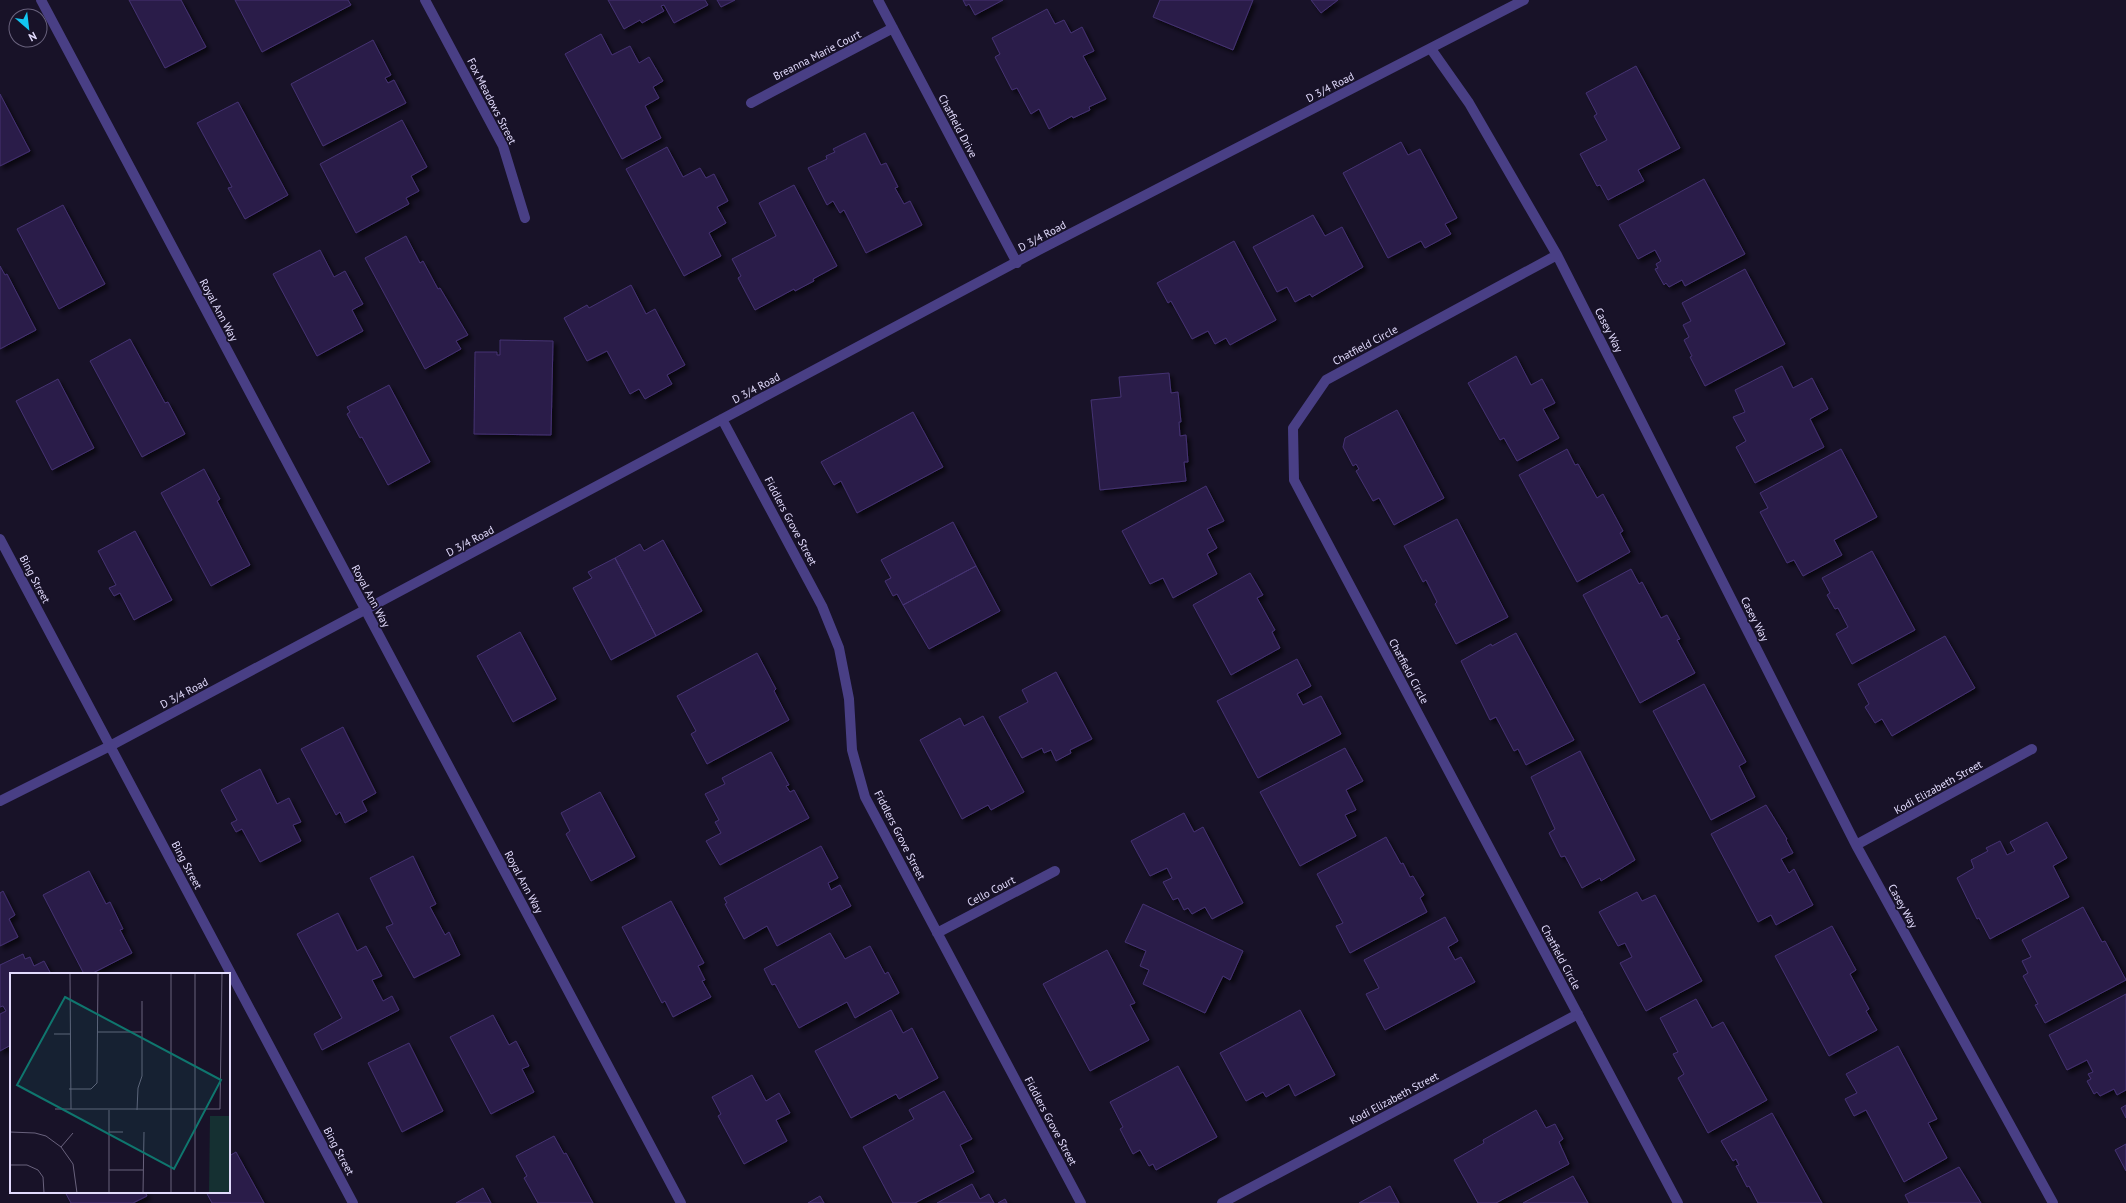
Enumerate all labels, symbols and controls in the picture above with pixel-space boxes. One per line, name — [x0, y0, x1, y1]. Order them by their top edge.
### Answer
north arrow — [8, 8, 48, 48]
street label: Breanna Marie Court — [771, 27, 863, 83]
text: N — [26, 29, 39, 45]
street label: Fox Meadows Street — [464, 56, 520, 147]
street label: D 3/4 Road — [1304, 69, 1357, 105]
street label: Chatfield Drive — [935, 92, 981, 160]
street label: D 3/4 Road — [1016, 218, 1068, 254]
street label: Royal Ann Way — [197, 276, 242, 344]
street label: Casey Way — [1592, 305, 1627, 355]
street label: Chatfield Circle — [1330, 322, 1400, 368]
street label: D 3/4 Road — [730, 370, 782, 406]
street label: Fiddlers Grove Street — [762, 474, 820, 568]
street label: D 3/4 Road — [444, 523, 496, 559]
street label: Bing Street — [17, 553, 54, 606]
street label: Royal Ann Way — [349, 562, 394, 630]
street label: Casey Way — [1738, 594, 1773, 644]
street label: Chatfield Circle — [1386, 636, 1432, 706]
street label: D 3/4 Road — [158, 675, 210, 711]
street label: Kodi Elizabeth Street — [1891, 757, 1985, 817]
street label: Fiddlers Grove Street — [871, 788, 929, 882]
street label: Bing Street — [169, 839, 206, 892]
street label: Royal Ann Way — [502, 848, 547, 916]
street label: Cello Court — [965, 872, 1018, 909]
street label: Casey Way — [1885, 882, 1921, 931]
street label: Chatfield Circle — [1538, 922, 1584, 992]
inset map — [10, 973, 230, 1193]
street label: Kodi Elizabeth Street — [1347, 1069, 1441, 1127]
street label: Fiddlers Grove Street — [1022, 1074, 1080, 1168]
street label: Bing Street — [321, 1125, 358, 1178]

